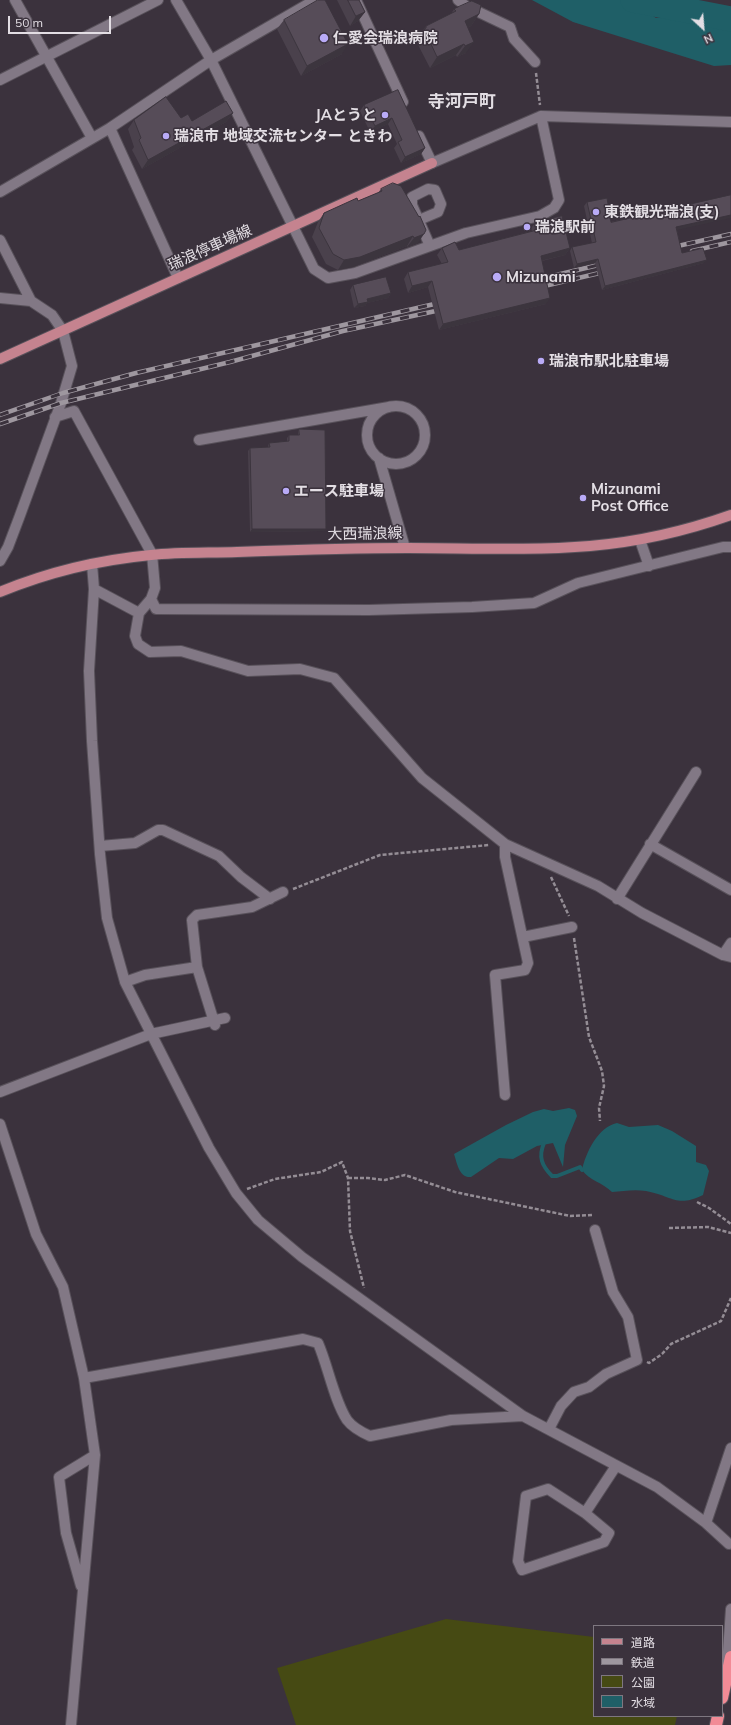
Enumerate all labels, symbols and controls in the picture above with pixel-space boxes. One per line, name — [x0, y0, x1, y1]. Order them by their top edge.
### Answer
scale bar — [10, 8, 113, 34]
north arrow — [683, 8, 723, 48]
text: 50 m — [15, 15, 43, 30]
place label: 仁愛会瑞浪病院 — [333, 29, 438, 47]
text: N — [701, 31, 715, 47]
marker: 仁愛会瑞浪病院 — [318, 32, 330, 44]
district label: 寺河戸町 — [428, 92, 496, 112]
place label: JAとうと — [315, 106, 377, 124]
marker: JAとうと — [380, 110, 390, 120]
place label: 瑞浪市 地域交流センター ときわ — [174, 127, 392, 145]
marker: 瑞浪市 地域交流センター ときわ — [161, 131, 171, 141]
place label: 東鉄観光瑞浪(支) — [604, 203, 720, 221]
marker: 東鉄観光瑞浪(支) — [591, 207, 601, 217]
place label: 瑞浪駅前 — [535, 218, 595, 236]
street label: 瑞浪停車場線 — [165, 221, 255, 275]
marker: 瑞浪駅前 — [522, 222, 532, 232]
place label: Mizunami — [506, 268, 576, 286]
marker: Mizunami — [491, 271, 503, 283]
place label: 瑞浪市駅北駐車場 — [549, 352, 669, 370]
marker: 瑞浪市駅北駐車場 — [536, 356, 546, 366]
place label: Mizunami Post Office — [591, 480, 669, 515]
place label: エース駐車場 — [294, 482, 384, 500]
marker: エース駐車場 — [281, 486, 291, 496]
marker: Mizunami Post Office — [578, 493, 588, 503]
street label: 大西瑞浪線 — [327, 524, 403, 544]
legend — [593, 1625, 723, 1717]
text: 道路 — [631, 1635, 655, 1650]
text: 鉄道 — [631, 1655, 655, 1670]
text: 公園 — [631, 1675, 655, 1690]
text: 水域 — [631, 1695, 655, 1710]

